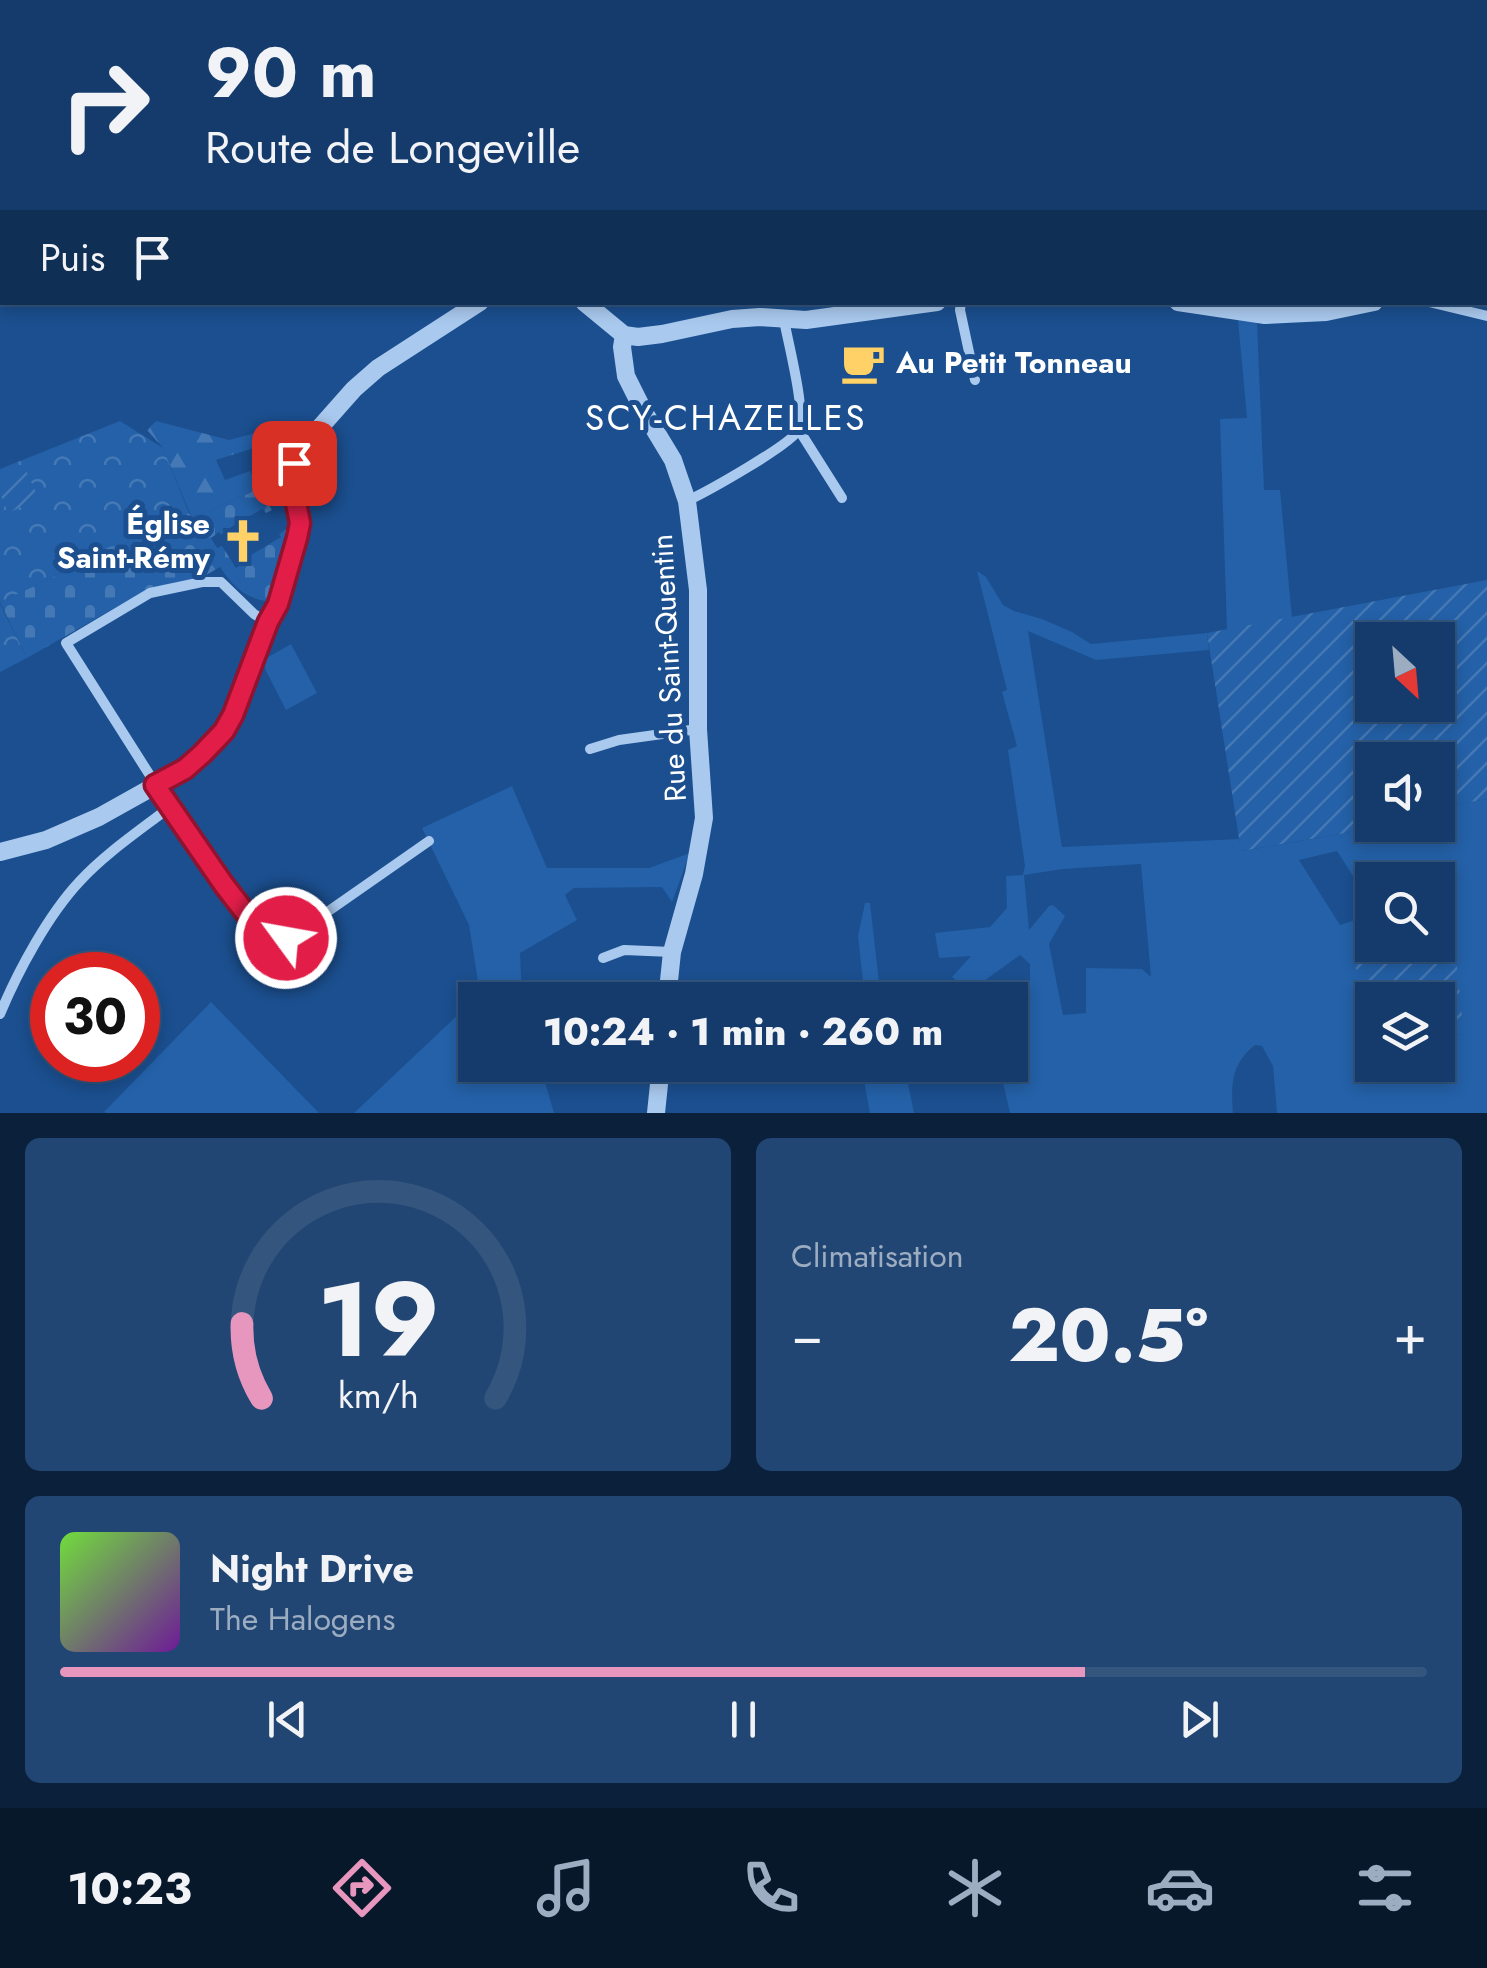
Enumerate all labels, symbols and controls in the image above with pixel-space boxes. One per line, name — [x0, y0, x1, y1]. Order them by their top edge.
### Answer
text: 90 m — [205, 22, 377, 123]
icon: right — [40, 40, 170, 170]
text: Route de Longeville — [205, 115, 580, 180]
text: Puis — [40, 230, 105, 285]
icon: arrive — [125, 230, 180, 285]
cafe icon: Au Petit Tonneau — [839, 339, 887, 387]
place label: Au Petit Tonneau — [895, 341, 1132, 384]
district label: SCY-CHAZELLES — [585, 393, 867, 443]
pin — [252, 421, 337, 506]
icon: arrive — [267, 436, 322, 491]
place label: Église Saint-Rémy — [57, 502, 210, 579]
church icon: Église Saint-Rémy — [219, 517, 267, 565]
street label: Rue du Saint-Quentin — [640, 533, 697, 803]
north arrow — [1355, 622, 1455, 722]
map controls — [1355, 622, 1455, 1082]
button: sound — [1355, 742, 1455, 842]
button: search — [1355, 862, 1455, 962]
position arrow — [234, 886, 338, 990]
speed limit sign: 30 — [30, 952, 160, 1082]
button: layers — [1355, 982, 1455, 1082]
text: 10:24 · 1 min · 260 m — [543, 1004, 943, 1059]
text: Climatisation — [791, 1233, 964, 1279]
text: 19 — [317, 1245, 439, 1395]
text: 20.5° — [1008, 1281, 1208, 1389]
text: − — [791, 1295, 823, 1375]
text: + — [1393, 1295, 1427, 1375]
text: km/h — [338, 1370, 418, 1421]
text: Night Drive — [210, 1541, 414, 1596]
text: The Halogens — [210, 1596, 395, 1642]
icon: previous — [260, 1692, 315, 1747]
icon: pause — [716, 1692, 771, 1747]
icon: next — [1172, 1692, 1227, 1747]
icon: directions — [327, 1853, 397, 1923]
icon: music — [531, 1853, 601, 1923]
icon: phone — [736, 1853, 806, 1923]
icon: climate — [940, 1853, 1010, 1923]
icon: car — [1145, 1853, 1215, 1923]
icon: filters — [1350, 1853, 1420, 1923]
text: 10:23 — [67, 1856, 192, 1921]

